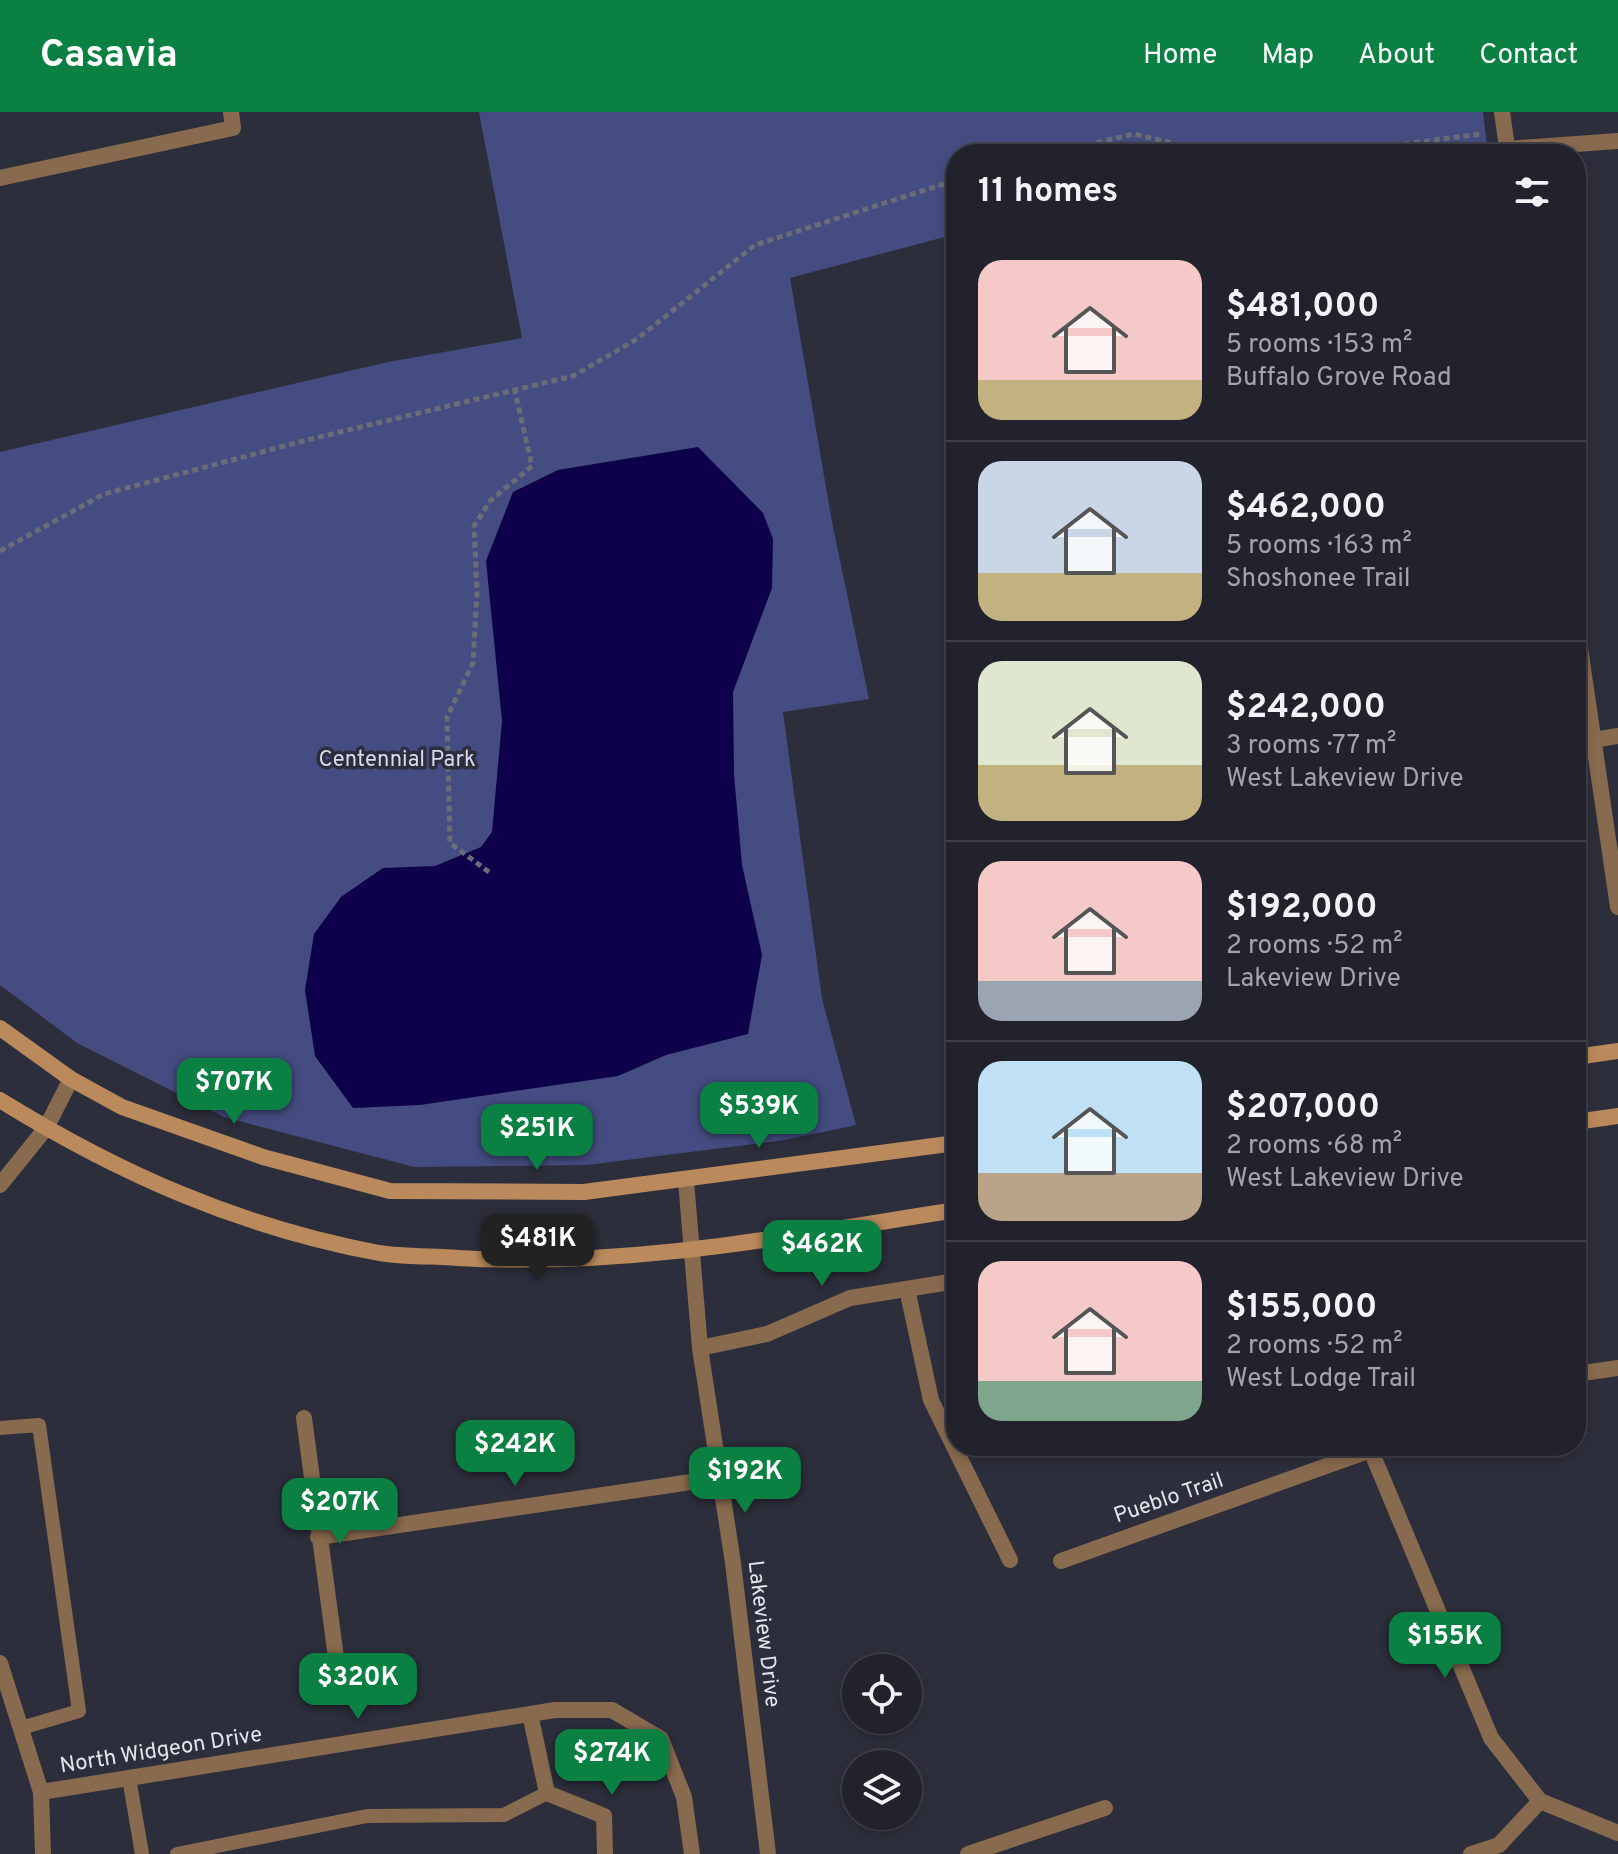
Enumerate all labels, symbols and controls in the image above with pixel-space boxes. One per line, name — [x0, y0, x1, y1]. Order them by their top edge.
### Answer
text: Casavia — [40, 32, 178, 81]
text: Home — [1143, 38, 1217, 74]
text: Map — [1261, 38, 1314, 74]
text: About — [1358, 38, 1435, 74]
text: Contact — [1479, 38, 1578, 74]
icon: filters — [1510, 170, 1554, 214]
text: 11 homes — [978, 171, 1118, 214]
text: $481,000 — [1226, 286, 1379, 329]
icon: home — [1042, 292, 1138, 388]
text: 5 rooms · 153 m² — [1226, 329, 1413, 362]
text: Buffalo Grove Road — [1226, 362, 1452, 395]
text: $462,000 — [1226, 487, 1386, 530]
icon: home — [1042, 493, 1138, 589]
text: 5 rooms · 163 m² — [1226, 530, 1412, 563]
text: Shoshonee Trail — [1226, 563, 1411, 596]
text: $242,000 — [1226, 687, 1386, 730]
icon: home — [1042, 693, 1138, 789]
text: 3 rooms · 77 m² — [1226, 730, 1396, 763]
park label: Centennial Park — [318, 747, 476, 774]
text: West Lakeview Drive — [1226, 763, 1464, 796]
text: $192,000 — [1226, 887, 1378, 930]
icon: home — [1042, 893, 1138, 989]
text: 2 rooms · 52 m² — [1226, 930, 1403, 963]
text: Lakeview Drive — [1226, 963, 1401, 996]
pin: $707K — [178, 1058, 290, 1126]
text: $707K — [195, 1067, 273, 1100]
pin: $539K — [703, 1082, 815, 1150]
text: $207,000 — [1226, 1087, 1380, 1130]
text: $539K — [718, 1091, 800, 1124]
icon: home — [1042, 1093, 1138, 1189]
pin: $251K — [481, 1104, 593, 1172]
text: $251K — [499, 1113, 575, 1146]
text: 2 rooms · 68 m² — [1226, 1130, 1402, 1163]
text: West Lakeview Drive — [1226, 1163, 1464, 1196]
pin: $481K — [482, 1214, 594, 1282]
pin: $462K — [766, 1220, 878, 1288]
text: $481K — [499, 1223, 577, 1256]
text: $462K — [781, 1229, 863, 1262]
text: $155,000 — [1226, 1287, 1377, 1330]
icon: home — [1042, 1293, 1138, 1389]
text: 2 rooms · 52 m² — [1226, 1330, 1403, 1363]
text: West Lodge Trail — [1226, 1363, 1416, 1396]
pin: $242K — [459, 1420, 571, 1488]
text: $242K — [474, 1429, 556, 1462]
pin: $192K — [689, 1447, 801, 1515]
text: $192K — [707, 1456, 783, 1489]
street label: Pueblo Trail — [1111, 1468, 1227, 1530]
pin: $207K — [284, 1478, 396, 1546]
text: $207K — [300, 1487, 380, 1520]
street label: Lakeview Drive — [741, 1559, 785, 1709]
pin: $155K — [1389, 1612, 1501, 1680]
text: $155K — [1407, 1621, 1483, 1654]
pin: $320K — [302, 1653, 414, 1721]
map controls — [842, 1654, 922, 1830]
button: locate — [842, 1654, 922, 1734]
text: $320K — [317, 1662, 399, 1695]
street label: North Widgeon Drive — [58, 1722, 264, 1780]
pin: $274K — [556, 1729, 668, 1797]
text: $274K — [573, 1738, 651, 1771]
button: layers — [842, 1750, 922, 1830]

